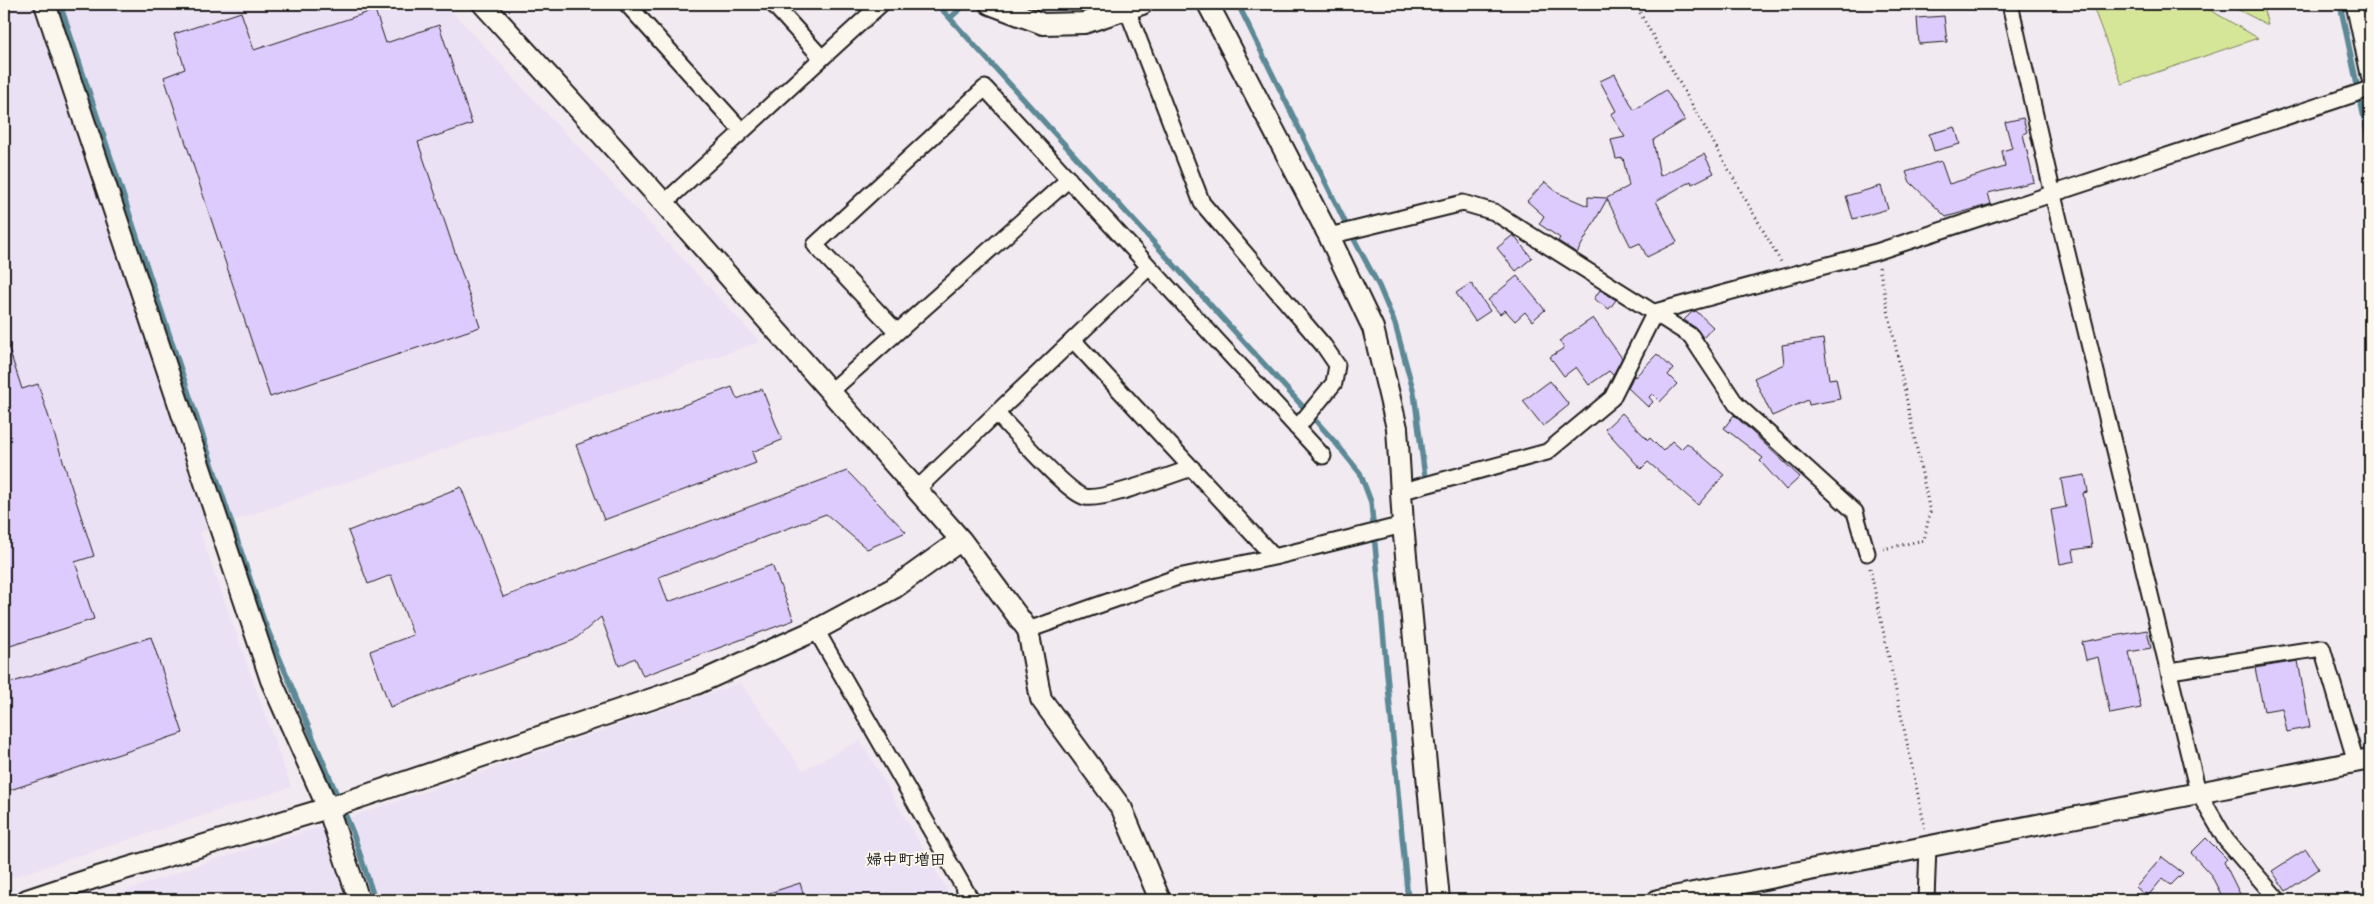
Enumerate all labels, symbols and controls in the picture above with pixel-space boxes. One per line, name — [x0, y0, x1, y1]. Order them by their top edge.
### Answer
district label: 婦中町増田 — [866, 850, 946, 869]

